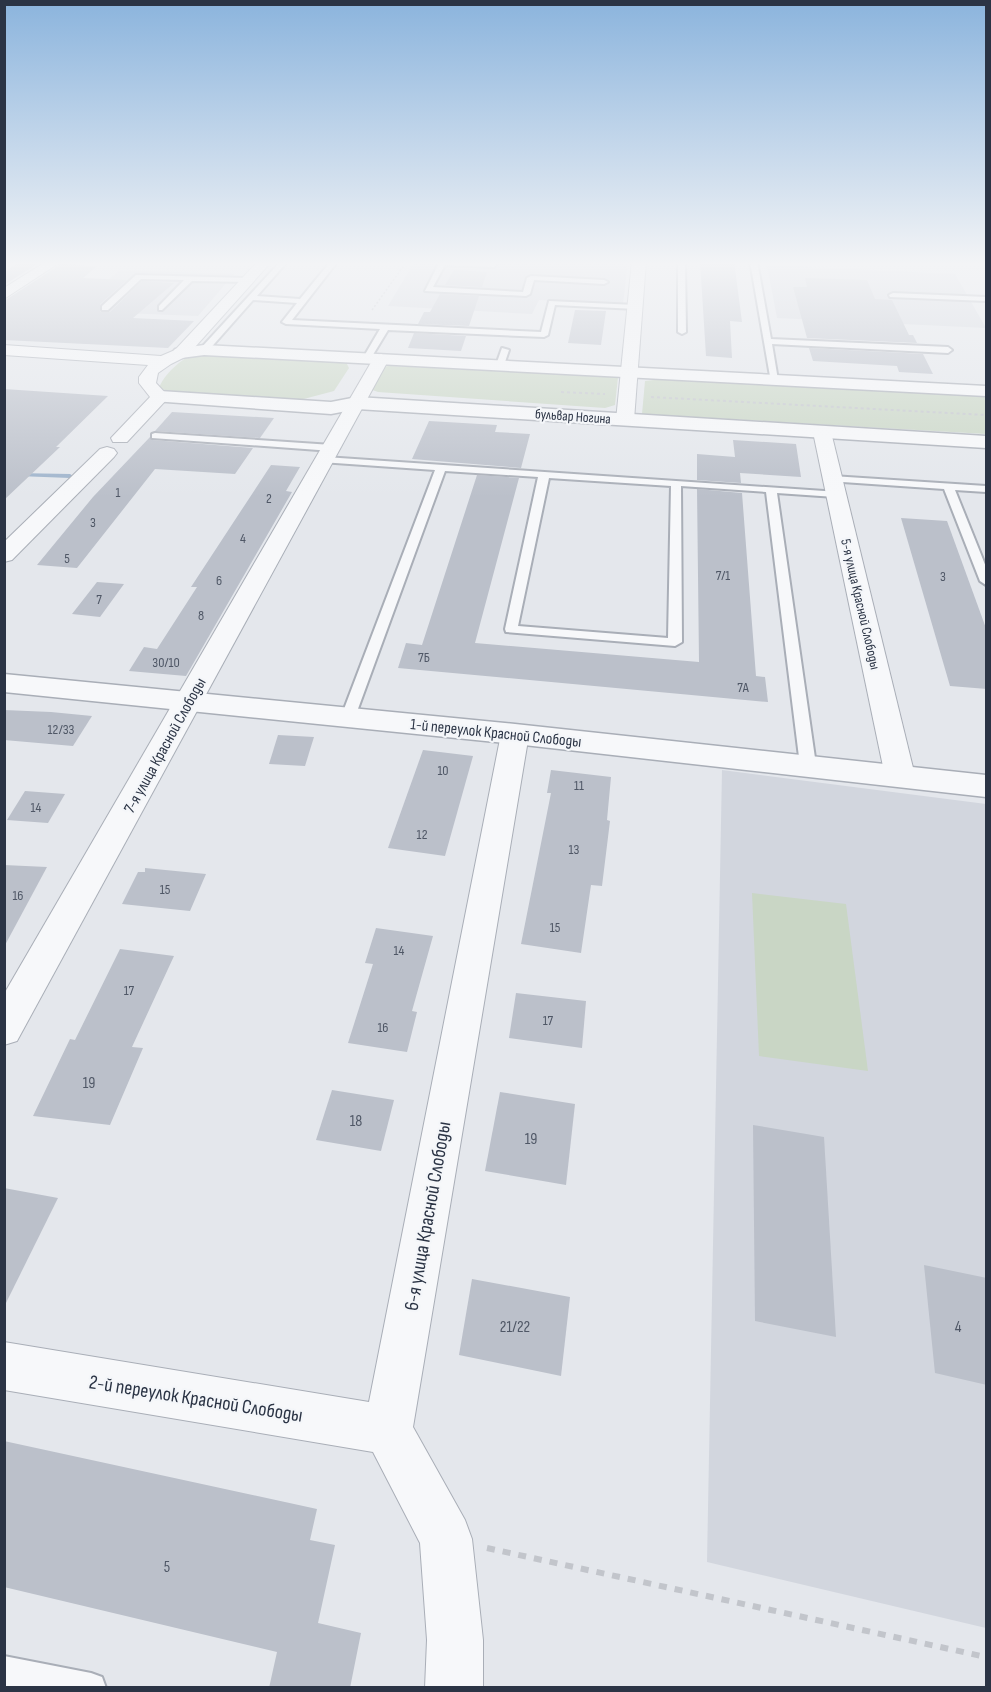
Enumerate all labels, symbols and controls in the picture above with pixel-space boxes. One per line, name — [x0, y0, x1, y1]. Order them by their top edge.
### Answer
street label: бульвар Ногина — [535, 405, 611, 428]
house number: 1 — [116, 484, 121, 501]
house number: 2 — [266, 490, 272, 507]
house number: 3 — [90, 514, 96, 531]
house number: 4 — [240, 530, 246, 547]
street label: 5-я улица Красной Слободы — [837, 537, 884, 671]
house number: 5 — [64, 550, 70, 567]
house number: 7/1 — [716, 567, 730, 584]
house number: 3 — [940, 568, 946, 585]
house number: 6 — [216, 572, 222, 589]
house number: 7 — [96, 591, 102, 608]
house number: 8 — [198, 607, 204, 624]
house number: 7Б — [418, 649, 430, 666]
house number: 30/10 — [152, 654, 180, 671]
street label: 7-я улица Красной Слободы — [120, 675, 210, 817]
house number: 7А — [737, 679, 750, 696]
street label: 1-й переулок Красной Слободы — [409, 715, 582, 752]
house number: 12/33 — [48, 721, 75, 738]
house number: 10 — [437, 762, 449, 779]
house number: 11 — [574, 777, 584, 794]
house number: 14 — [31, 799, 42, 816]
house number: 12 — [417, 826, 428, 843]
house number: 13 — [569, 841, 580, 858]
house number: 15 — [160, 881, 171, 898]
house number: 16 — [12, 887, 24, 904]
house number: 15 — [550, 919, 561, 936]
house number: 14 — [394, 942, 405, 959]
house number: 17 — [124, 982, 135, 999]
house number: 17 — [543, 1012, 554, 1029]
house number: 16 — [377, 1019, 389, 1036]
house number: 19 — [83, 1074, 95, 1093]
house number: 18 — [350, 1112, 362, 1131]
street label: 6-я улица Красной Слободы — [400, 1120, 456, 1313]
house number: 19 — [525, 1130, 537, 1149]
house number: 21/22 — [500, 1318, 530, 1337]
house number: 4 — [955, 1318, 962, 1337]
street label: 2-й переулок Красной Слободы — [87, 1370, 304, 1428]
house number: 5 — [164, 1558, 170, 1577]

